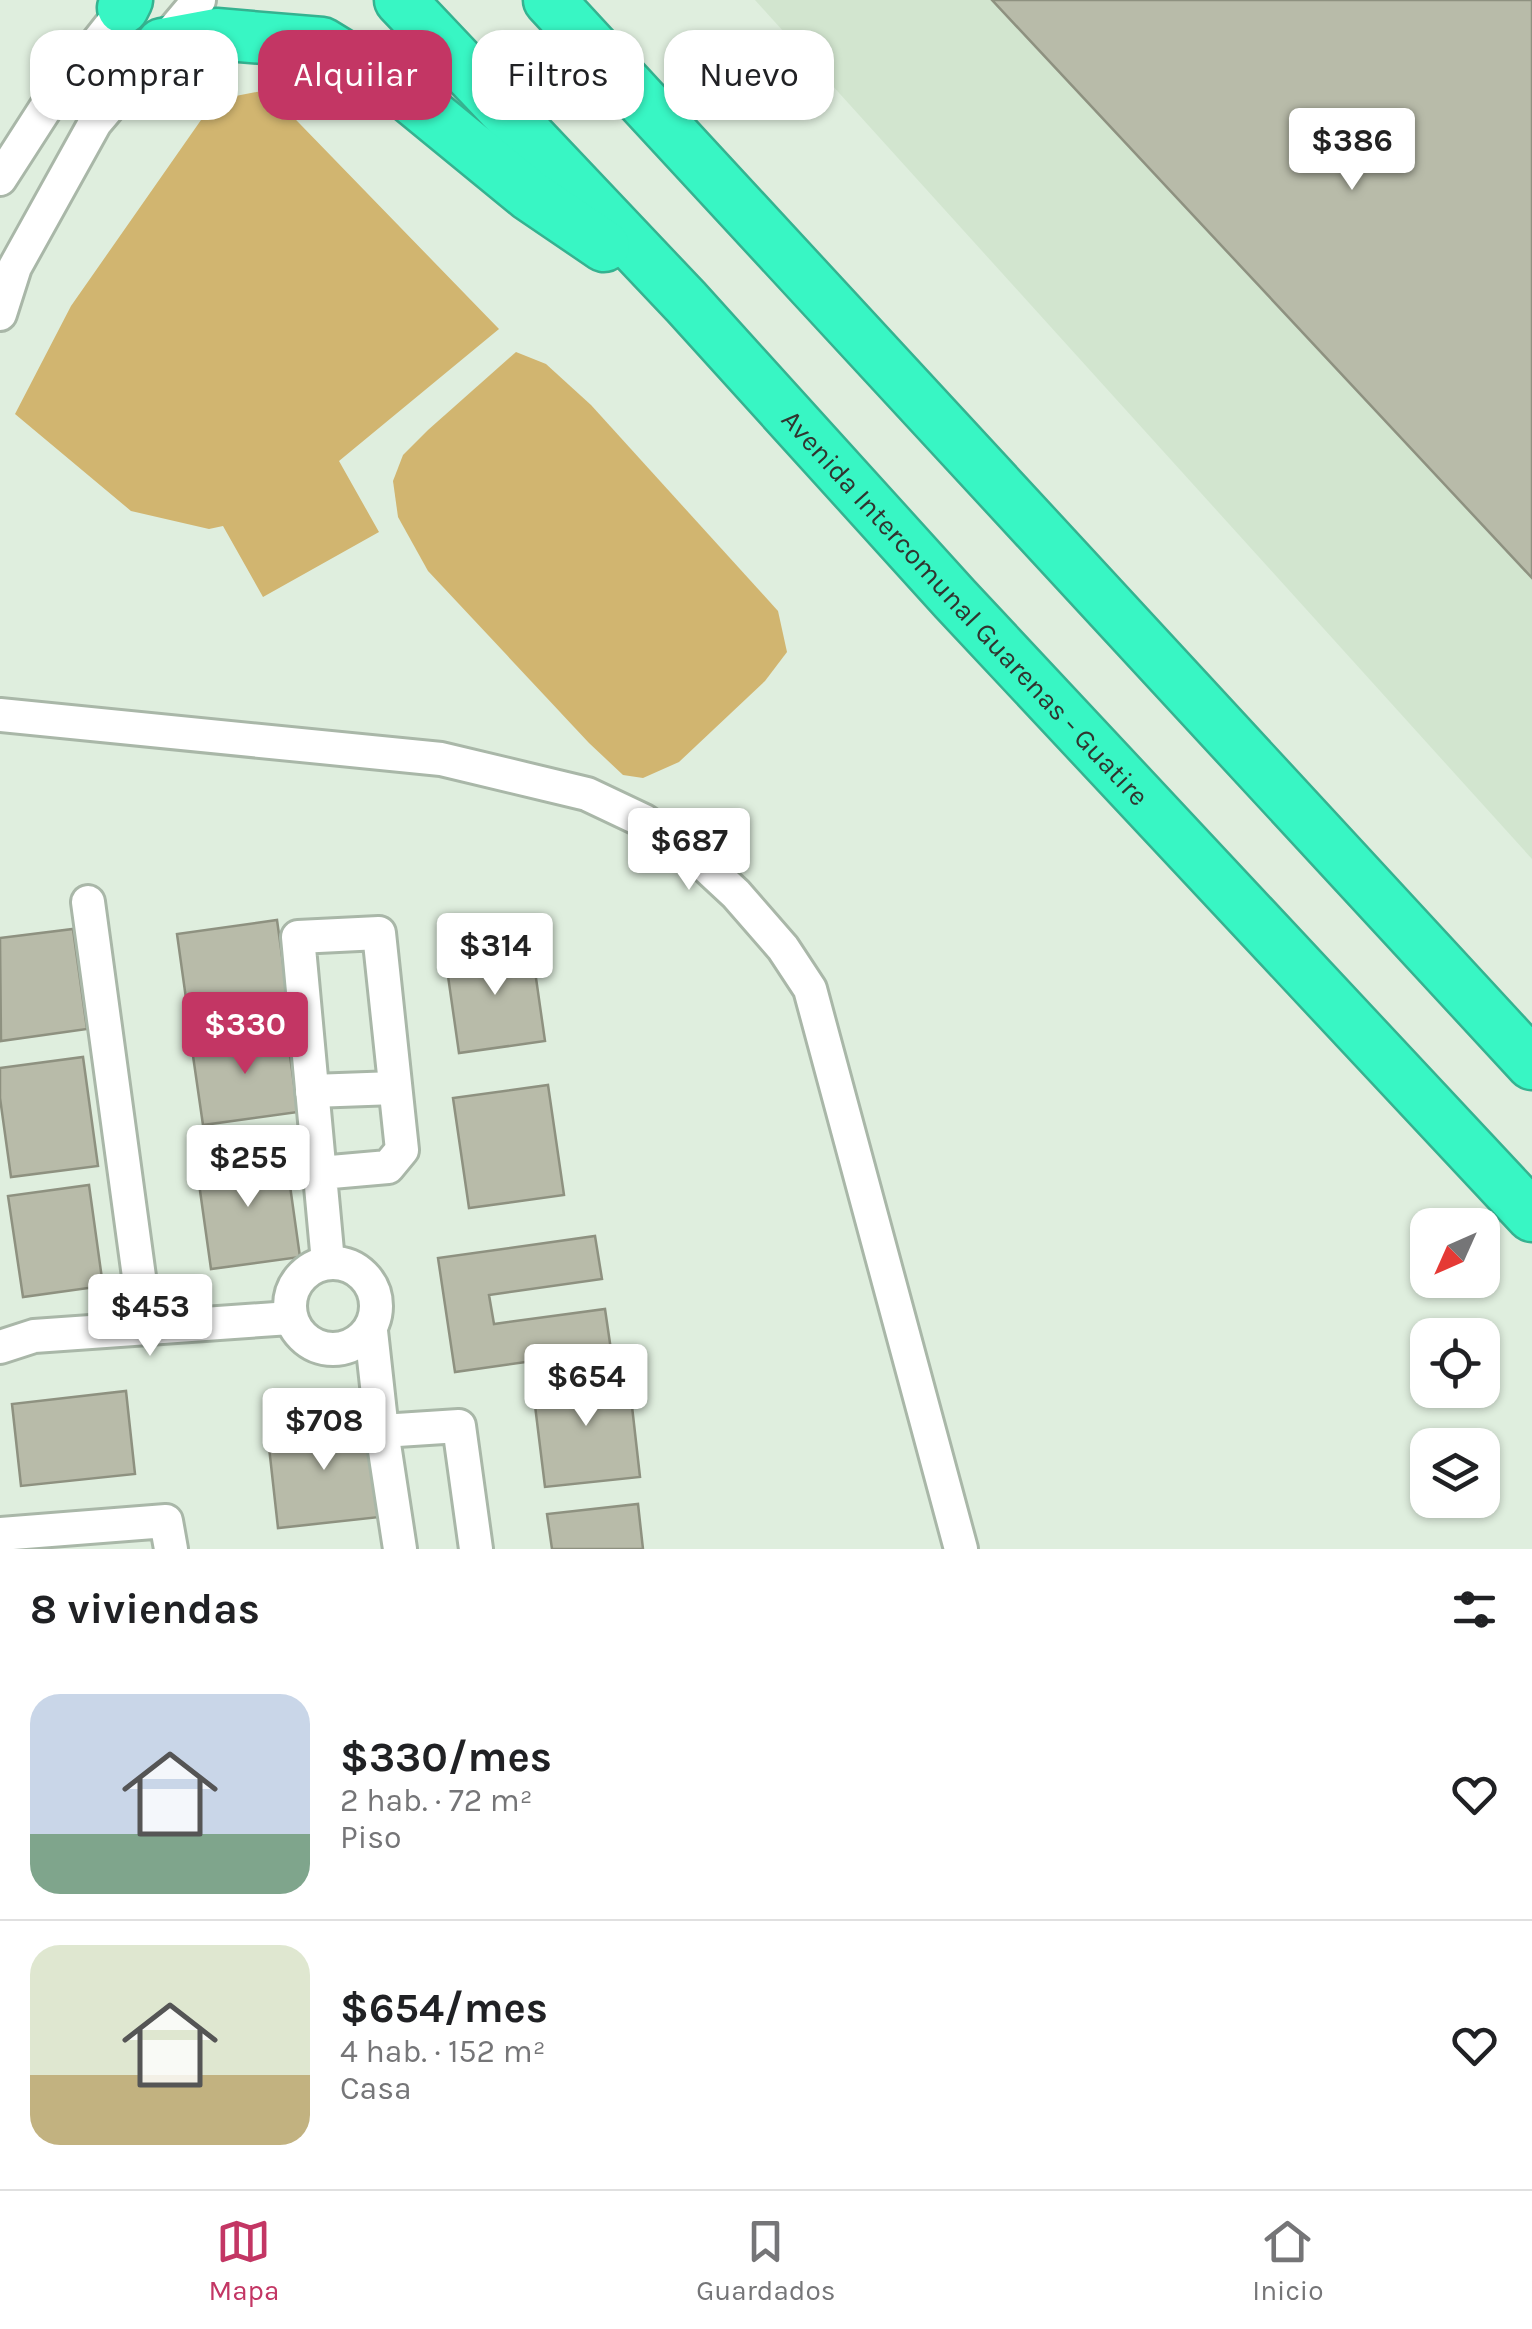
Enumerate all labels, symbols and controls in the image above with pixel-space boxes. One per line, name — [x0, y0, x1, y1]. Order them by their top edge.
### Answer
chip: Comprar — [30, 30, 238, 120]
chip: Alquilar — [258, 30, 452, 120]
chip: Filtros — [472, 30, 644, 120]
chip: Nuevo — [664, 30, 834, 120]
pin: $386 — [1293, 108, 1411, 193]
text: $386 — [1311, 122, 1393, 159]
street label: Avenida Intercomunal Guarenas - Guatire — [775, 403, 1156, 813]
pin: $687 — [630, 808, 748, 893]
text: $687 — [650, 822, 728, 859]
pin: $314 — [436, 913, 554, 998]
text: $314 — [459, 927, 531, 964]
pin: $330 — [186, 992, 304, 1077]
text: $330 — [204, 1006, 286, 1043]
pin: $255 — [189, 1125, 307, 1210]
text: $255 — [209, 1139, 287, 1176]
north arrow — [1410, 1208, 1500, 1298]
map controls — [1410, 1208, 1500, 1518]
pin: $453 — [91, 1274, 209, 1359]
text: $453 — [110, 1288, 190, 1325]
button: locate — [1410, 1318, 1500, 1408]
pin: $654 — [527, 1344, 645, 1429]
text: $654 — [546, 1358, 626, 1395]
pin: $708 — [265, 1388, 383, 1473]
text: $708 — [285, 1402, 363, 1439]
button: layers — [1410, 1428, 1500, 1518]
icon: filters — [1447, 1582, 1502, 1637]
text: 8 viviendas — [30, 1584, 260, 1634]
text: $330/mes — [340, 1732, 552, 1782]
icon: home — [110, 1734, 230, 1854]
icon: heart — [1447, 1767, 1502, 1822]
text: 2 hab. · 72 m² — [340, 1782, 533, 1819]
text: Piso — [340, 1819, 402, 1856]
text: $654/mes — [340, 1983, 548, 2033]
icon: home — [110, 1985, 230, 2105]
icon: heart — [1447, 2018, 1502, 2073]
text: 4 hab. · 152 m² — [340, 2033, 546, 2070]
text: Casa — [340, 2070, 412, 2107]
tab: Mapa — [208, 2214, 279, 2307]
tab: Guardados — [696, 2214, 835, 2307]
tab: Inicio — [1252, 2214, 1324, 2307]

